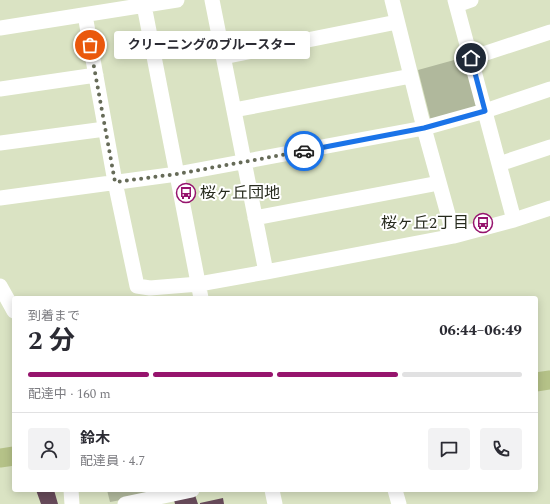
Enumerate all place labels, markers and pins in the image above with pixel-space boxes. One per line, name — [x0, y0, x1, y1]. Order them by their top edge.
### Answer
pin — [73, 28, 107, 62]
callout: クリーニングのブルースター — [114, 31, 310, 59]
pin — [454, 41, 488, 75]
place label: 桜ヶ丘団地 — [200, 181, 280, 205]
bus stop icon: 桜ヶ丘団地 — [175, 182, 197, 204]
place label: 桜ヶ丘2丁目 — [381, 211, 469, 235]
bus stop icon: 桜ヶ丘2丁目 — [472, 212, 494, 234]

